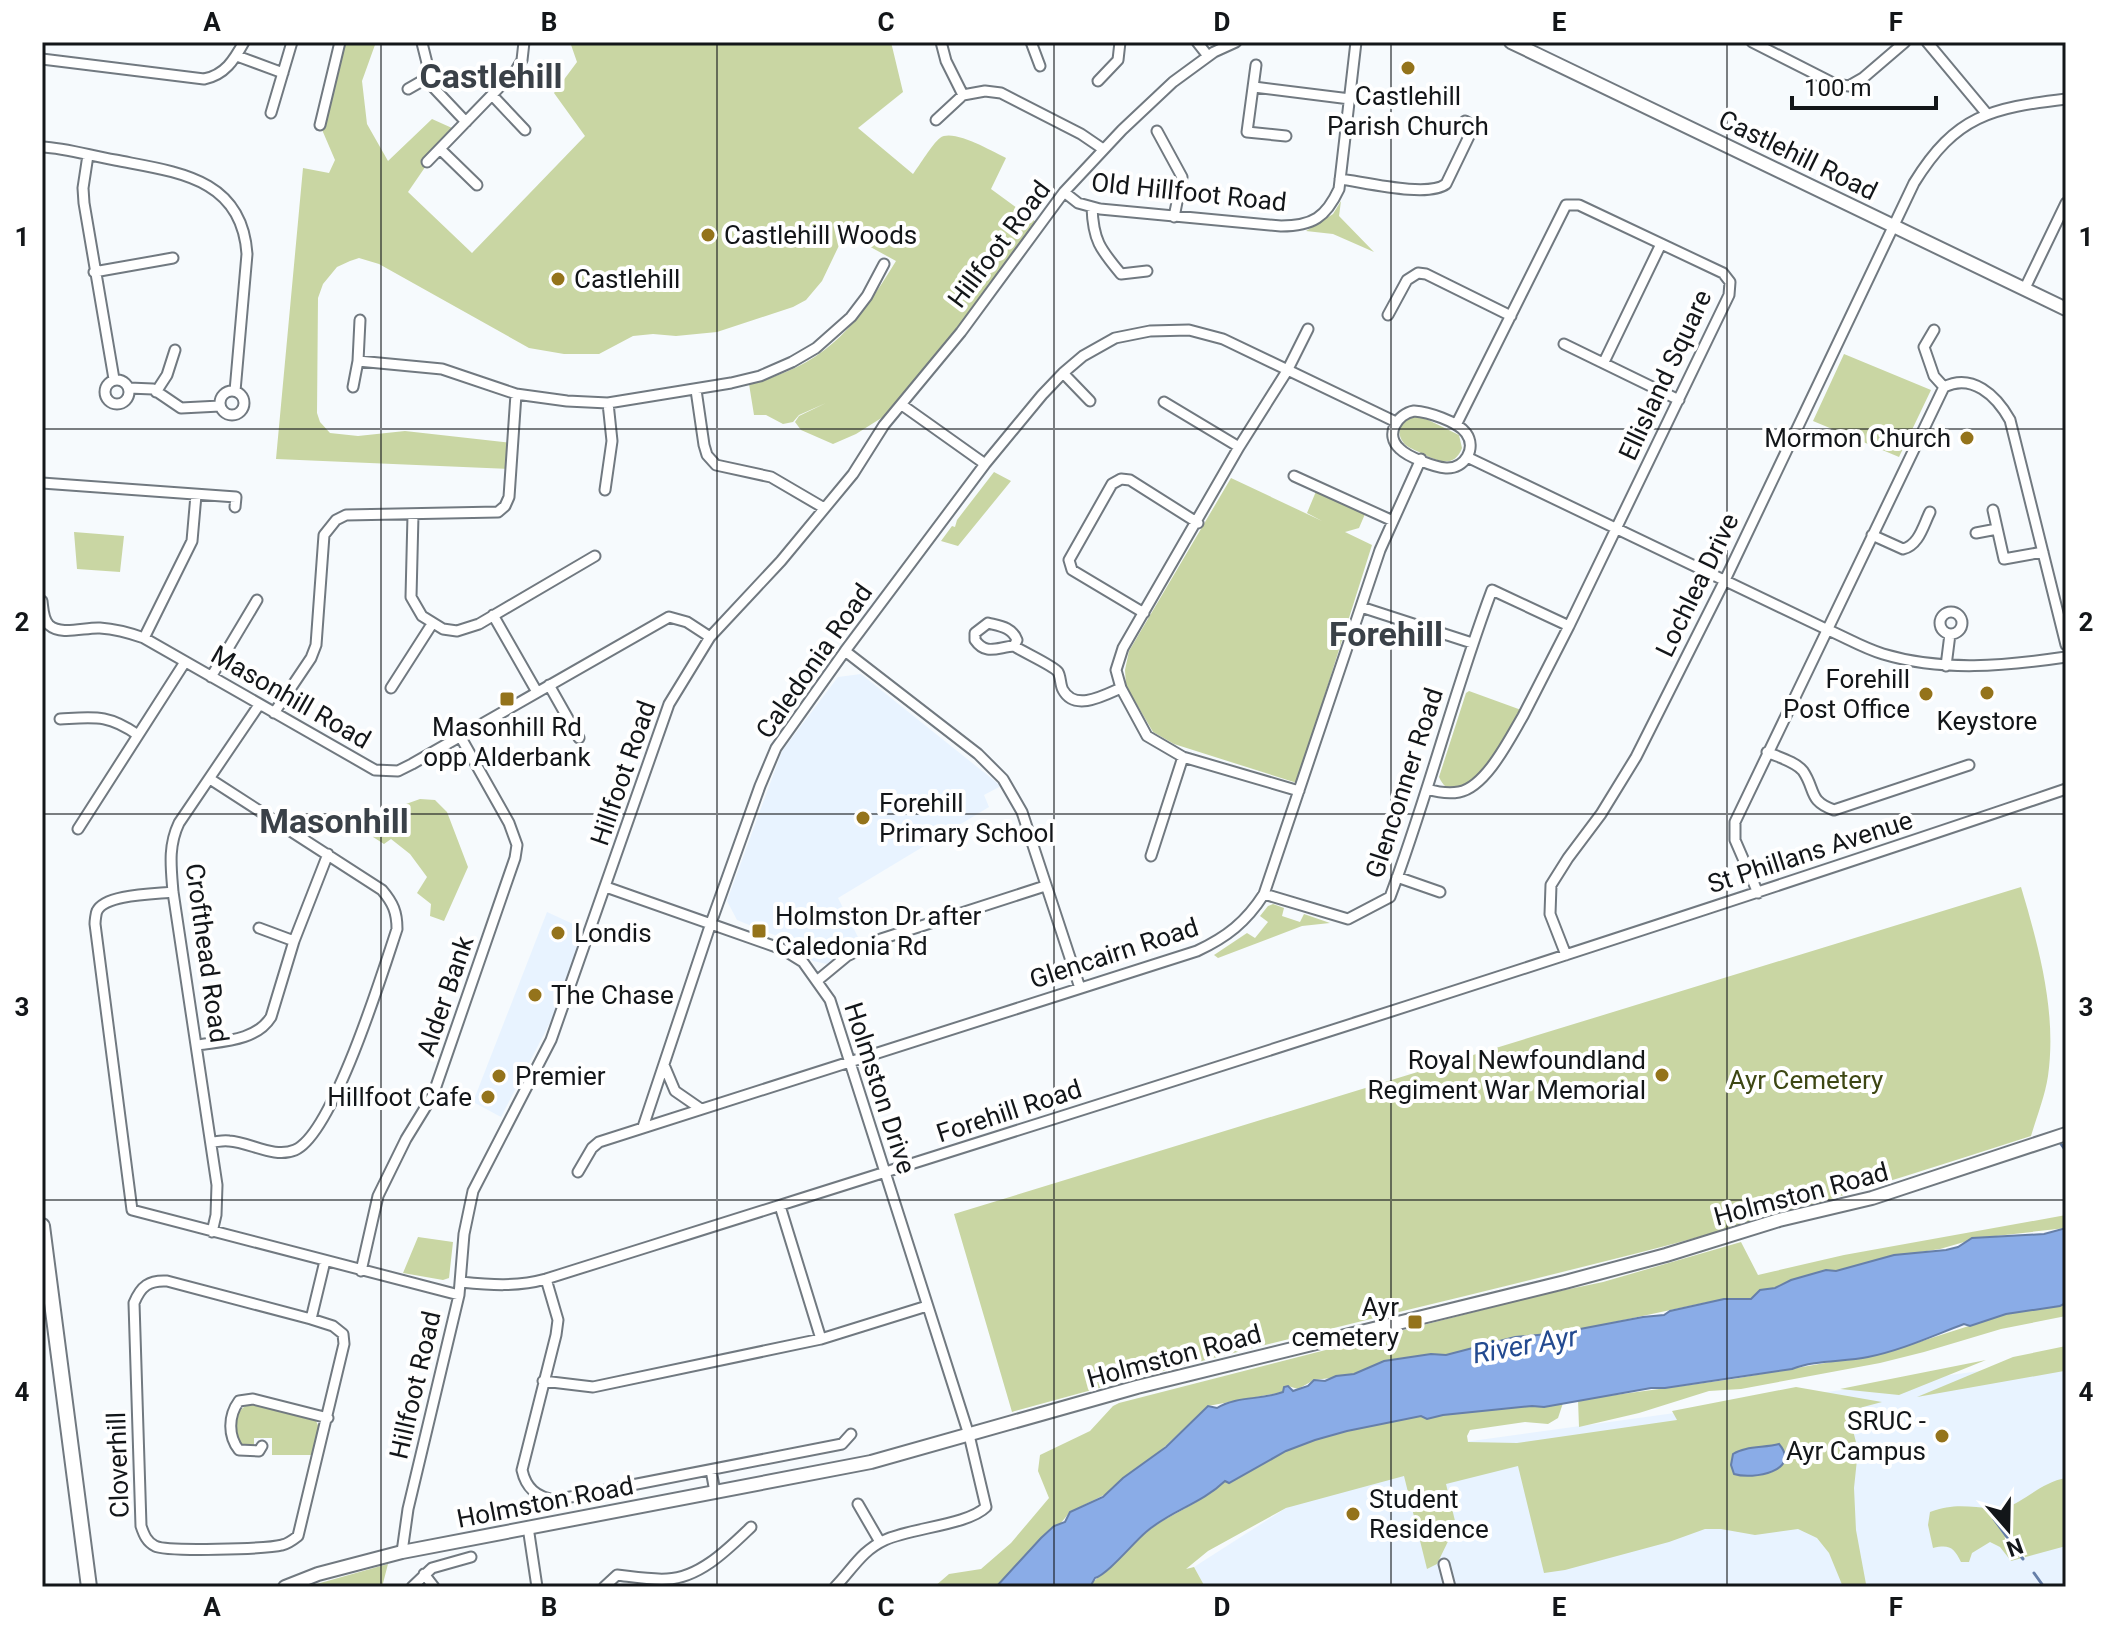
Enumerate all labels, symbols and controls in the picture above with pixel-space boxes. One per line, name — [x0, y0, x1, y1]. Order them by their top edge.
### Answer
text: A — [203, 7, 221, 37]
text: B — [541, 7, 557, 37]
text: C — [877, 7, 895, 37]
text: D — [1214, 7, 1230, 37]
text: E — [1552, 7, 1567, 37]
text: F — [1889, 7, 1903, 37]
district label: Castlehill — [420, 56, 562, 96]
marker: Castlehill Parish Church — [1399, 59, 1417, 77]
scale bar — [1792, 60, 1936, 110]
text: 100 m — [1804, 74, 1871, 102]
place label: Castlehill Parish Church — [1327, 81, 1489, 141]
street label: Castlehill Road — [1714, 104, 1882, 206]
street label: Old Hillfoot Road — [1090, 167, 1288, 217]
street label: Hillfoot Road — [942, 175, 1056, 313]
place label: Castlehill Woods — [724, 220, 917, 250]
text: 1 — [15, 222, 29, 252]
text: 1 — [2079, 222, 2093, 252]
marker: Castlehill Woods — [699, 226, 717, 244]
place label: Castlehill — [574, 264, 680, 294]
marker: Castlehill — [549, 270, 567, 288]
street label: Ellisland Square — [1612, 285, 1718, 465]
place label: Mormon Church — [1764, 423, 1951, 453]
marker: Mormon Church — [1958, 429, 1976, 447]
street label: Lochlea Drive — [1649, 508, 1745, 662]
street label: Caledonia Road — [750, 578, 878, 744]
text: 2 — [15, 607, 29, 637]
text: 2 — [2079, 607, 2093, 637]
district label: Forehill — [1329, 614, 1443, 654]
street label: Masonhill Road — [206, 639, 376, 755]
place label: Forehill Post Office — [1783, 664, 1910, 724]
street label: Glenconner Road — [1359, 684, 1449, 882]
marker: Keystore — [1978, 684, 1996, 702]
marker: Forehill Post Office — [1917, 685, 1935, 703]
marker: Masonhill Rd opp Alderbank — [498, 690, 516, 708]
street label: Hillfoot Road — [584, 697, 662, 849]
place label: Keystore — [1937, 706, 2037, 736]
place label: Masonhill Rd opp Alderbank — [423, 712, 591, 772]
place label: Forehill Primary School — [879, 788, 1055, 848]
district label: Masonhill — [259, 801, 409, 841]
street label: St Phillans Avenue — [1704, 805, 1916, 899]
marker: Forehill Primary School — [854, 809, 872, 827]
street label: Crofthead Road — [180, 861, 234, 1045]
place label: Holmston Dr after Caledonia Rd — [775, 901, 982, 961]
street label: Glencairn Road — [1026, 912, 1202, 994]
place label: Londis — [574, 918, 652, 948]
marker: Holmston Dr after Caledonia Rd — [750, 922, 768, 940]
marker: Londis — [549, 924, 567, 942]
street label: Alder Bank — [410, 931, 480, 1060]
place label: The Chase — [551, 980, 674, 1010]
marker: The Chase — [526, 986, 544, 1004]
text: 3 — [15, 992, 29, 1022]
text: 3 — [2079, 992, 2093, 1022]
street label: Holmston Drive — [838, 999, 922, 1177]
place label: Royal Newfoundland Regiment War Memorial — [1368, 1045, 1646, 1105]
place label: Premier — [515, 1061, 606, 1091]
park label: Ayr Cemetery — [1729, 1065, 1883, 1095]
marker: Royal Newfoundland Regiment War Memorial — [1653, 1066, 1671, 1084]
marker: Premier — [490, 1067, 508, 1085]
street label: Forehill Road — [933, 1073, 1085, 1149]
place label: Hillfoot Cafe — [327, 1082, 472, 1112]
marker: Hillfoot Cafe — [479, 1088, 497, 1106]
street label: Holmston Road — [1710, 1156, 1892, 1232]
place label: Ayr cemetery — [1291, 1292, 1399, 1352]
street label: Hillfoot Road — [383, 1308, 447, 1462]
marker: Ayr cemetery — [1406, 1313, 1424, 1331]
street label: Holmston Road — [1083, 1318, 1265, 1394]
water label: River Ayr — [1470, 1319, 1581, 1370]
text: 4 — [15, 1377, 30, 1407]
text: 4 — [2079, 1377, 2094, 1407]
place label: SRUC - Ayr Campus — [1786, 1406, 1926, 1466]
street label: Cloverhill — [101, 1411, 135, 1519]
marker: SRUC - Ayr Campus — [1933, 1427, 1951, 1445]
street label: Holmston Road — [454, 1470, 636, 1534]
place label: Student Residence — [1369, 1484, 1489, 1544]
north arrow — [1968, 1489, 2048, 1569]
marker: Student Residence — [1344, 1505, 1362, 1523]
text: N — [2003, 1533, 2026, 1562]
text: A — [203, 1592, 221, 1622]
text: B — [541, 1592, 557, 1622]
text: C — [877, 1592, 895, 1622]
text: D — [1214, 1592, 1230, 1622]
text: E — [1552, 1592, 1567, 1622]
text: F — [1889, 1592, 1903, 1622]

